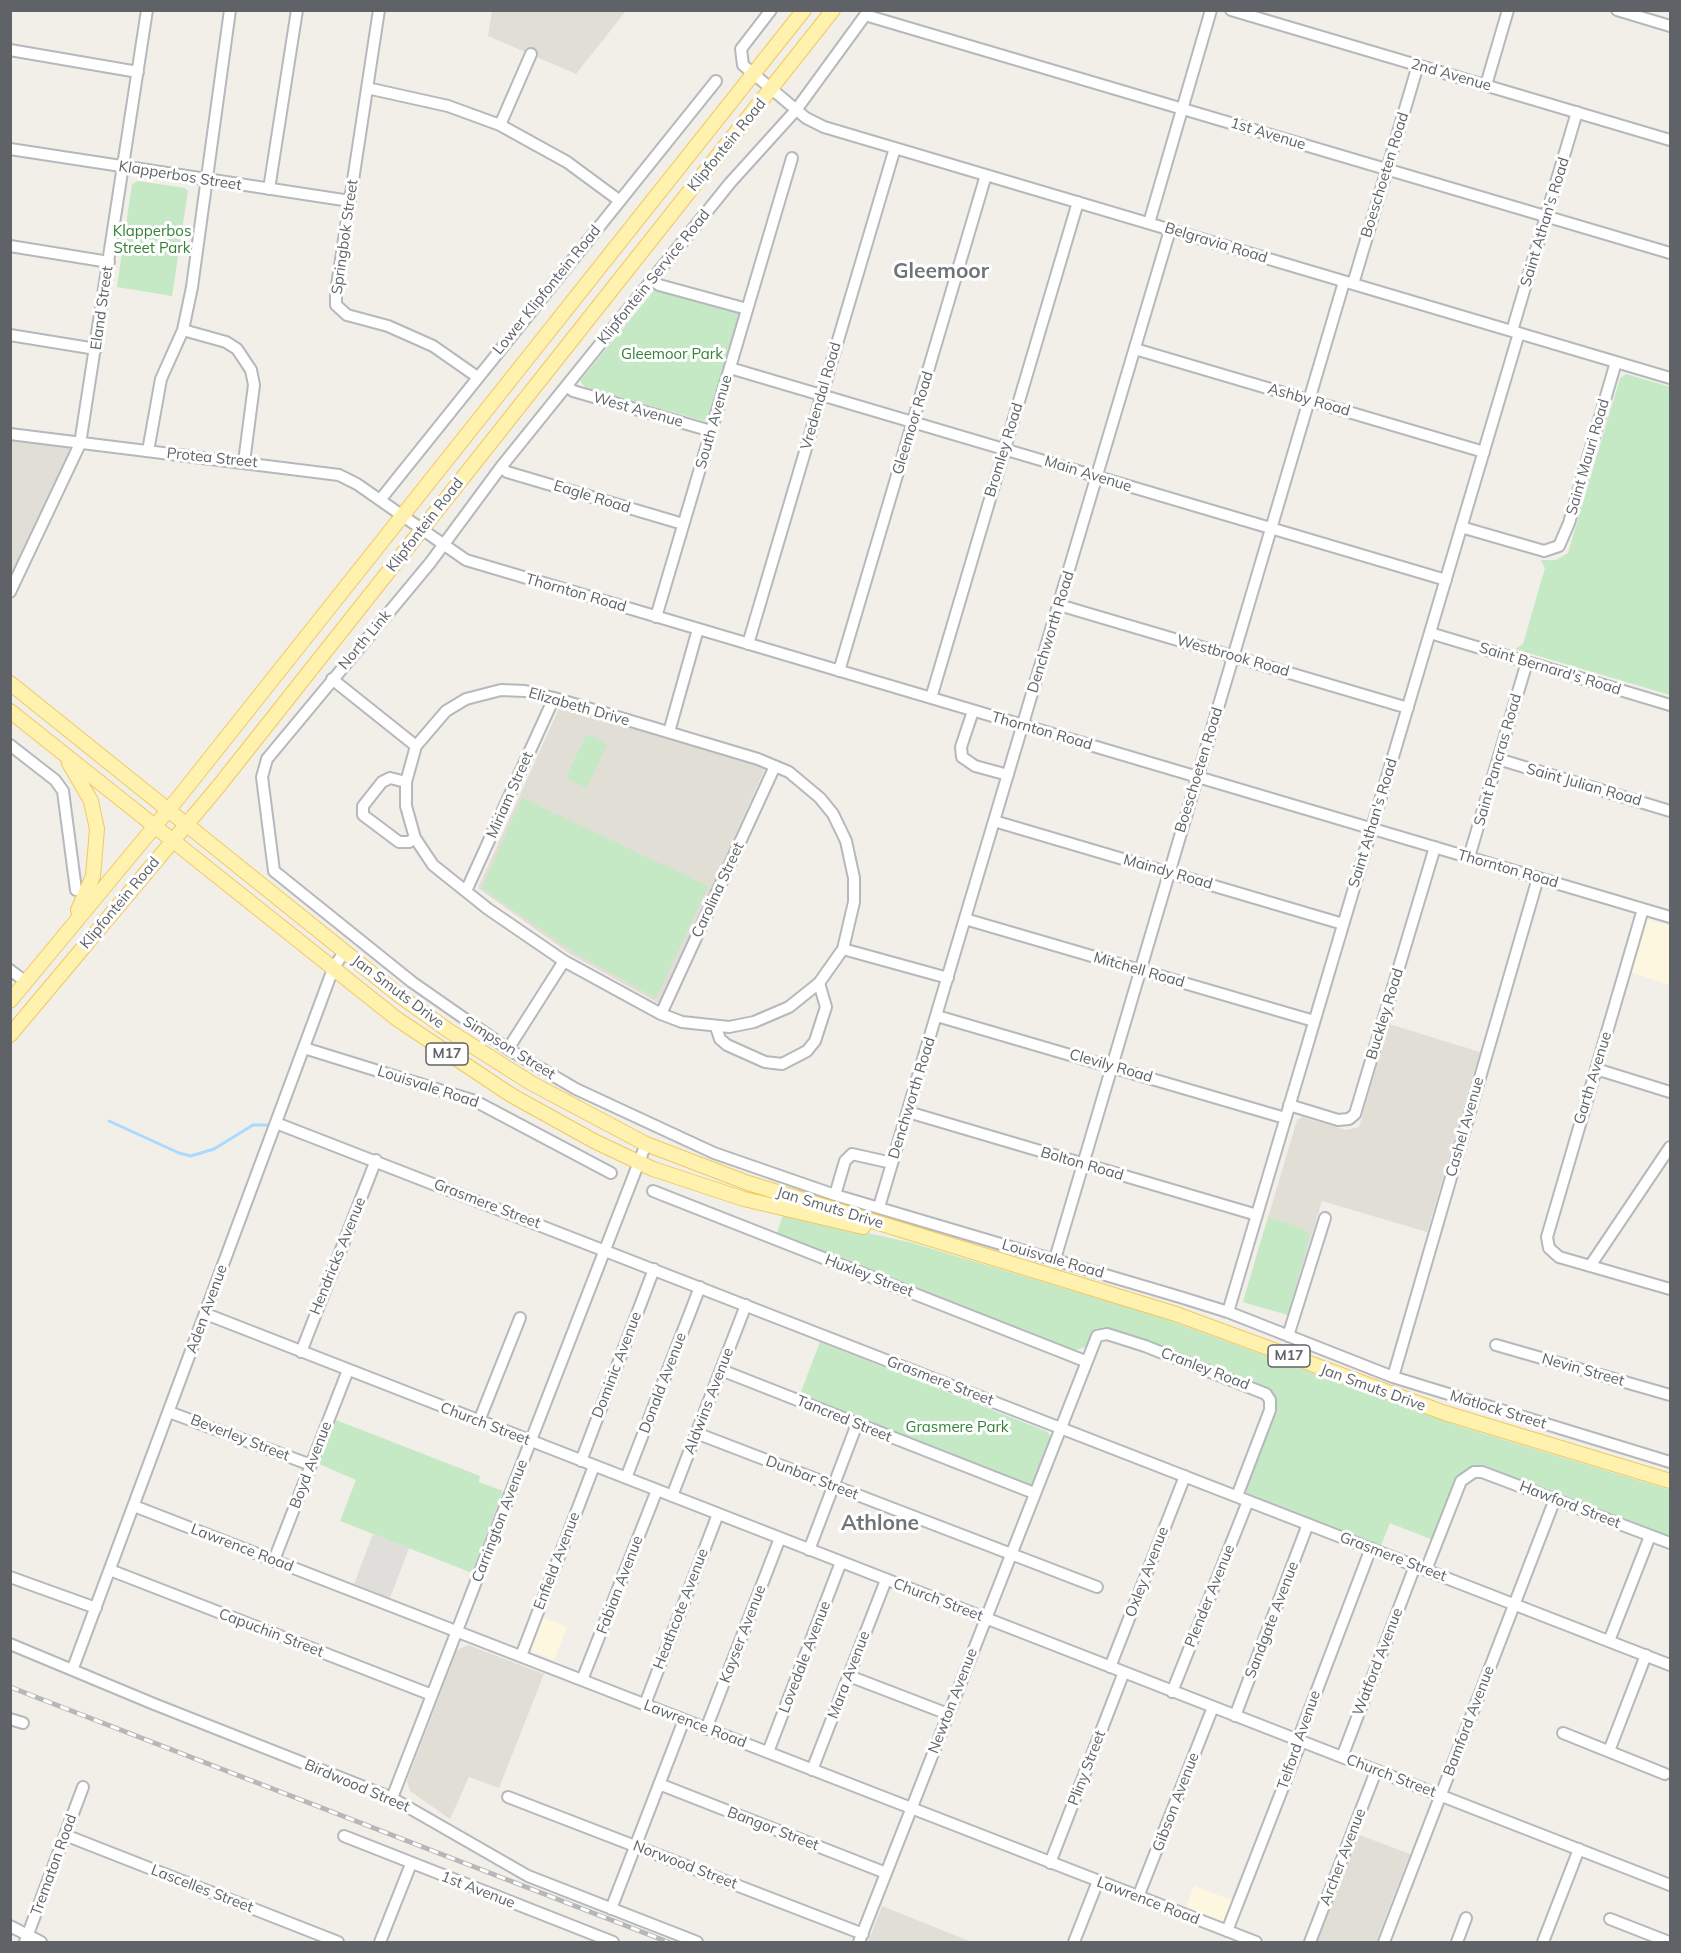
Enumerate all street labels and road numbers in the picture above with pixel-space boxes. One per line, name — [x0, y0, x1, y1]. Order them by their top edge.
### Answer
street label: 2nd Avenue — [1409, 55, 1493, 95]
street label: Klipfontein Road — [684, 95, 770, 195]
street label: Boeschoeten Road — [1357, 110, 1413, 240]
street label: 1st Avenue — [1228, 114, 1308, 154]
street label: Saint Athan's Road — [1517, 155, 1573, 289]
street label: Klapperbos Street — [117, 157, 243, 195]
street label: Springbok Street — [328, 178, 362, 296]
street label: Klipfontein Service Road — [594, 206, 714, 348]
street label: Belgravia Road — [1162, 219, 1270, 267]
street label: Lower Klipfontein Road — [489, 222, 605, 358]
street label: Eland Street — [87, 265, 117, 351]
street label: Vredendal Road — [797, 340, 845, 452]
street label: Gleemoor Road — [889, 369, 937, 477]
street label: South Avenue — [692, 373, 736, 471]
street label: Ashby Road — [1266, 380, 1352, 420]
street label: West Avenue — [591, 389, 685, 431]
street label: Saint Mauri Road — [1563, 397, 1613, 517]
street label: Bromley Road — [981, 401, 1027, 499]
street label: Protea Street — [166, 444, 258, 472]
street label: Main Avenue — [1042, 452, 1134, 496]
street label: Klipfontein Road — [383, 474, 467, 576]
street label: Eagle Road — [552, 477, 632, 517]
street label: Denchworth Road — [1024, 569, 1078, 695]
street label: Thornton Road — [524, 570, 628, 616]
street label: North Link — [335, 607, 395, 673]
street label: Westbrook Road — [1175, 631, 1291, 681]
street label: Saint Bernard's Road — [1477, 639, 1623, 699]
street label: Elizabeth Drive — [527, 684, 631, 730]
street label: Saint Pancras Road — [1470, 692, 1526, 828]
street label: Boeschoeten Road — [1171, 705, 1227, 835]
street label: Thornton Road — [990, 708, 1094, 754]
street label: Miriam Street — [483, 749, 537, 841]
street label: Saint Athan's Road — [1345, 756, 1401, 890]
street label: Saint Julian Road — [1524, 760, 1644, 810]
street label: Carolina Street — [688, 839, 748, 941]
street label: Thornton Road — [1456, 846, 1560, 892]
street label: Maindy Road — [1121, 851, 1215, 893]
street label: Klipfontein Road — [76, 853, 164, 953]
street label: Mitchell Road — [1091, 948, 1187, 992]
street label: Jan Smuts Drive — [348, 952, 448, 1032]
street label: Buckley Road — [1363, 966, 1407, 1062]
street label: Simpson Street — [460, 1012, 558, 1084]
street label: Garth Avenue — [1570, 1029, 1616, 1127]
street label: Denchworth Road — [885, 1035, 939, 1161]
road number: M17 — [426, 1043, 468, 1065]
street label: Clevily Road — [1067, 1046, 1155, 1086]
street label: Louisvale Road — [375, 1062, 481, 1112]
street label: Cashel Avenue — [1442, 1075, 1488, 1179]
street label: Bolton Road — [1038, 1144, 1126, 1184]
street label: Grasmere Street — [431, 1175, 543, 1233]
street label: Jan Smuts Drive — [774, 1183, 886, 1233]
street label: Hendricks Avenue — [306, 1195, 370, 1317]
street label: Louisvale Road — [1000, 1236, 1106, 1282]
street label: Huxley Street — [822, 1251, 916, 1301]
street label: Aden Avenue — [183, 1262, 231, 1356]
street label: Dominic Avenue — [588, 1309, 646, 1421]
street label: Donald Avenue — [636, 1330, 690, 1436]
street label: Cranley Road — [1158, 1344, 1252, 1394]
street label: Aldwins Avenue — [680, 1345, 738, 1457]
road number: M17 — [1268, 1345, 1310, 1367]
street label: Nevin Street — [1540, 1350, 1626, 1390]
street label: Grasmere Street — [884, 1352, 996, 1410]
street label: Jan Smuts Drive — [1318, 1361, 1428, 1415]
street label: Matlock Street — [1448, 1387, 1548, 1433]
street label: Tancred Street — [794, 1392, 894, 1446]
street label: Church Street — [438, 1399, 532, 1449]
street label: Beverley Street — [188, 1411, 292, 1465]
street label: Boyd Avenue — [286, 1419, 336, 1511]
street label: Dunbar Street — [763, 1452, 861, 1504]
street label: Carrington Avenue — [468, 1457, 532, 1585]
street label: Hawford Street — [1517, 1477, 1623, 1533]
street label: Enfield Avenue — [530, 1510, 584, 1612]
street label: Lawrence Road — [188, 1520, 296, 1576]
street label: Oxley Avenue — [1122, 1524, 1172, 1620]
street label: Grasmere Street — [1337, 1528, 1449, 1586]
street label: Fabian Avenue — [593, 1533, 647, 1637]
street label: Plender Avenue — [1181, 1542, 1239, 1650]
street label: Heathcote Avenue — [650, 1546, 712, 1672]
street label: Sandgate Avenue — [1241, 1559, 1303, 1681]
street label: Church Street — [891, 1575, 985, 1625]
street label: Kayser Avenue — [716, 1582, 770, 1686]
street label: Lovedale Avenue — [775, 1598, 835, 1716]
street label: Capuchin Street — [216, 1605, 326, 1661]
street label: Watford Avenue — [1349, 1606, 1407, 1718]
street label: Mara Avenue — [824, 1629, 874, 1721]
street label: Newton Avenue — [925, 1646, 981, 1756]
street label: Bamford Avenue — [1440, 1663, 1498, 1779]
street label: Telford Avenue — [1274, 1688, 1324, 1792]
street label: Lawrence Road — [641, 1696, 749, 1752]
street label: Pliny Street — [1064, 1728, 1110, 1808]
street label: Gibson Avenue — [1149, 1750, 1203, 1854]
street label: Church Street — [1344, 1751, 1438, 1801]
street label: Birdwood Street — [302, 1756, 412, 1816]
street label: Bangor Street — [725, 1803, 821, 1855]
street label: Archer Avenue — [1316, 1806, 1370, 1908]
street label: Trematon Road — [27, 1812, 81, 1918]
street label: Norwood Street — [630, 1837, 740, 1893]
street label: Lascelles Street — [148, 1861, 256, 1917]
street label: 1st Avenue — [438, 1868, 518, 1912]
street label: Lawrence Road — [1094, 1873, 1202, 1929]

